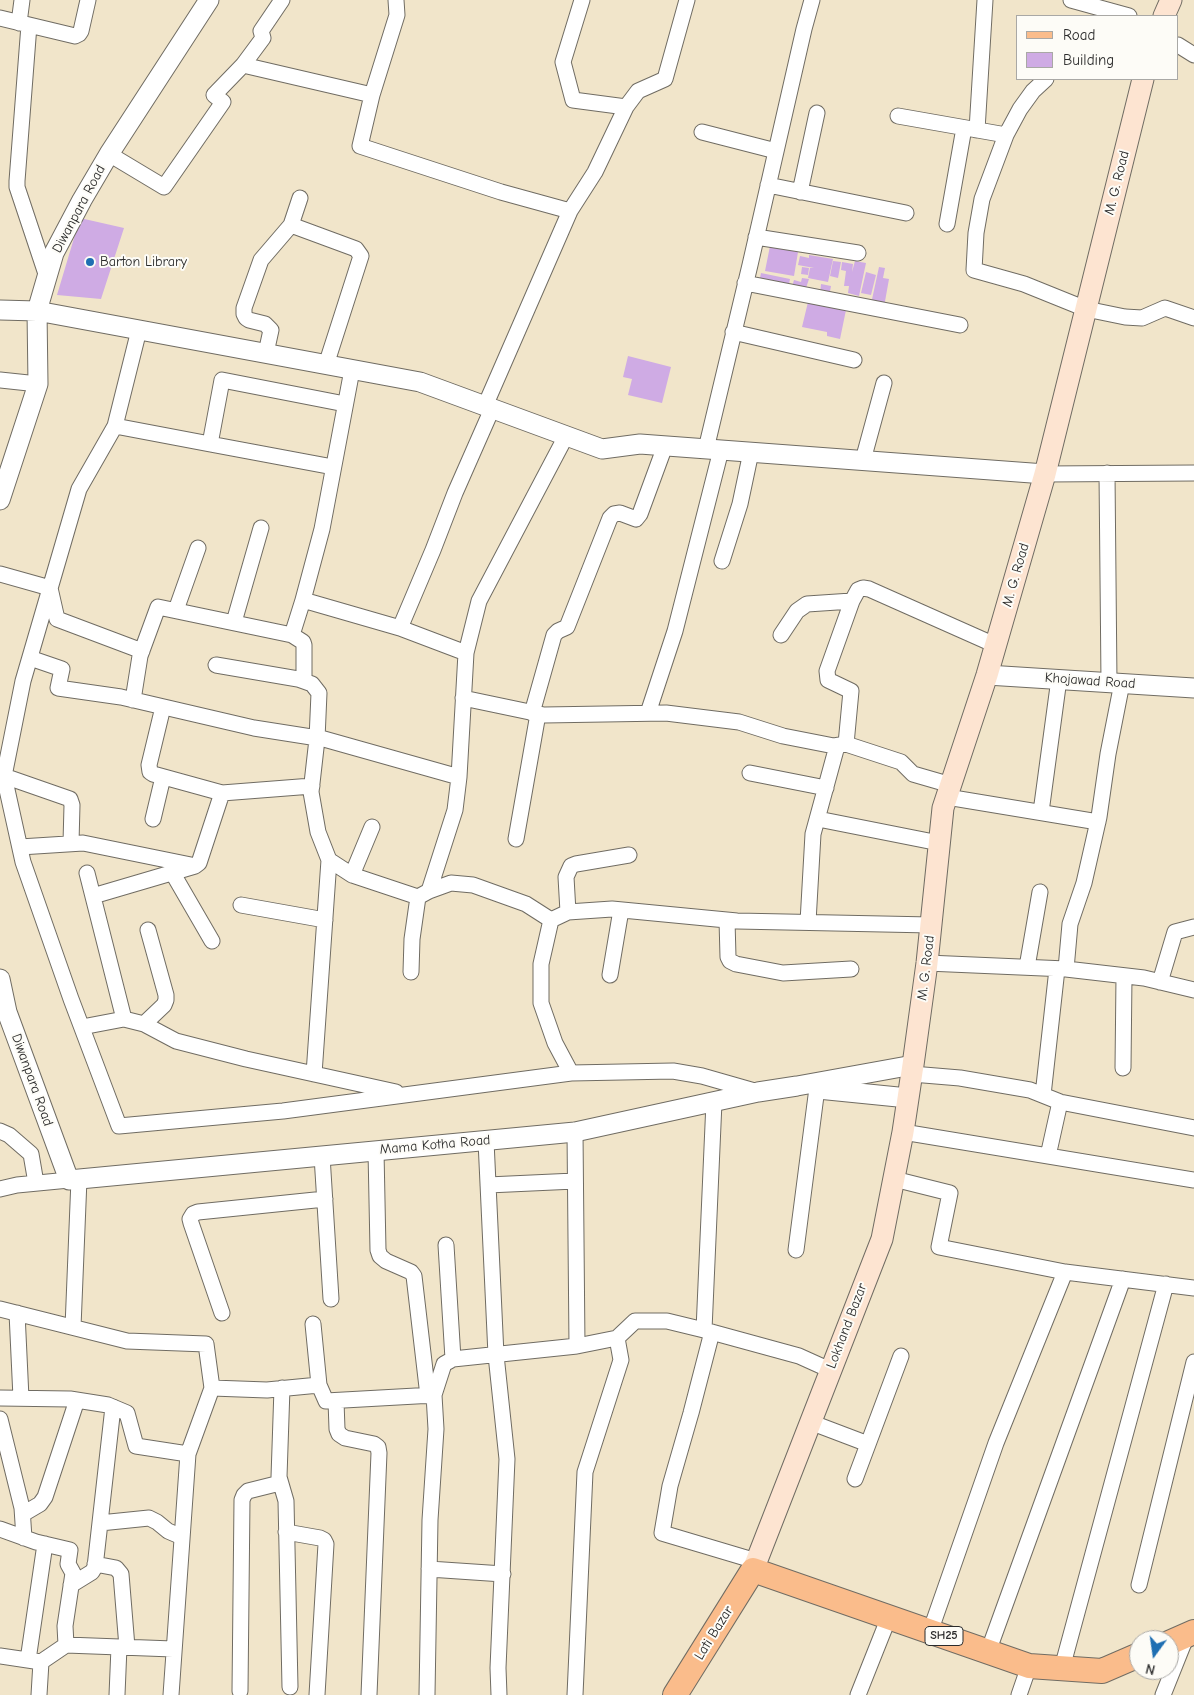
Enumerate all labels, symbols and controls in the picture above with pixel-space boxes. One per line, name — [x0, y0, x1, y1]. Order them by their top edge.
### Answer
legend — [1016, 15, 1179, 80]
text: Road — [1063, 26, 1095, 44]
text: Building — [1063, 51, 1114, 69]
street label: M. G. Road — [1101, 149, 1133, 217]
street label: Diwanpara Road — [49, 162, 109, 256]
place label: Barton Library — [100, 254, 187, 270]
marker: Barton Library — [84, 256, 96, 268]
street label: M. G. Road — [999, 541, 1033, 609]
street label: Khojawad Road — [1044, 669, 1136, 693]
street label: M. G. Road — [914, 934, 938, 1002]
street label: Diwanpara Road — [7, 1031, 57, 1129]
street label: Mama Kotha Road — [379, 1132, 491, 1158]
street label: Lokhand Bazar — [823, 1281, 871, 1371]
street label: Lati Bazar — [691, 1603, 737, 1663]
road number: SH25 — [925, 1626, 963, 1645]
north arrow — [1129, 1630, 1179, 1680]
text: N — [1144, 1660, 1157, 1678]

